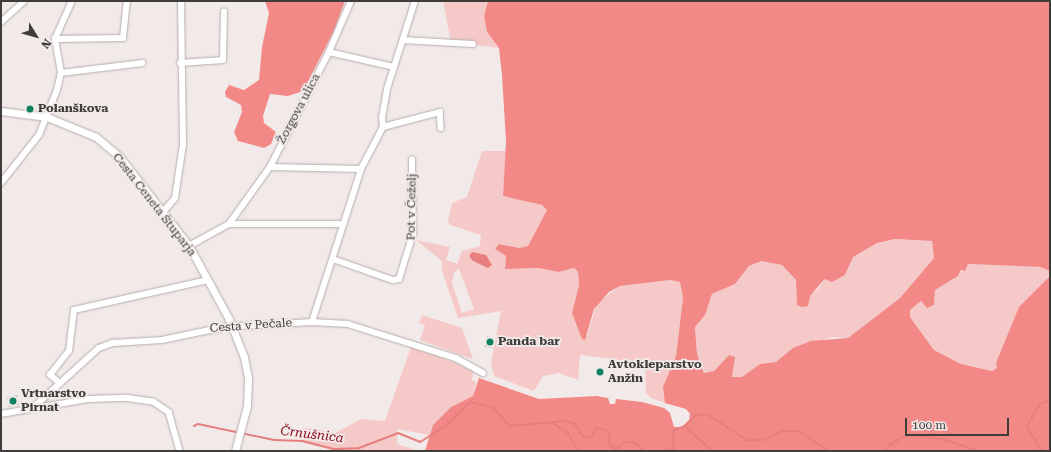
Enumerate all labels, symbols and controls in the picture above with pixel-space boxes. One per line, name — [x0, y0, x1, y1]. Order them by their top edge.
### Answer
north arrow — [16, 16, 56, 56]
text: N — [38, 36, 54, 51]
street label: Žorgova ulica — [274, 71, 324, 147]
place label: Polanškova — [38, 102, 108, 116]
marker: Polanškova — [25, 104, 35, 114]
street label: Cesta Ceneta Štuparja — [109, 151, 199, 259]
street label: Pot v Čeželj — [404, 173, 420, 241]
street label: Cesta v Pečale — [209, 316, 293, 336]
place label: Panda bar — [498, 335, 560, 349]
marker: Panda bar — [485, 337, 495, 347]
place label: Avtokleparstvo Anžin — [608, 358, 702, 386]
marker: Avtokleparstvo Anžin — [595, 367, 605, 377]
place label: Vrtnarstvo Pirnat — [21, 387, 86, 415]
marker: Vrtnarstvo Pirnat — [8, 396, 18, 406]
scale bar — [907, 410, 1011, 436]
text: 100 m — [912, 418, 946, 432]
water label: Črnušnica — [280, 423, 344, 447]

